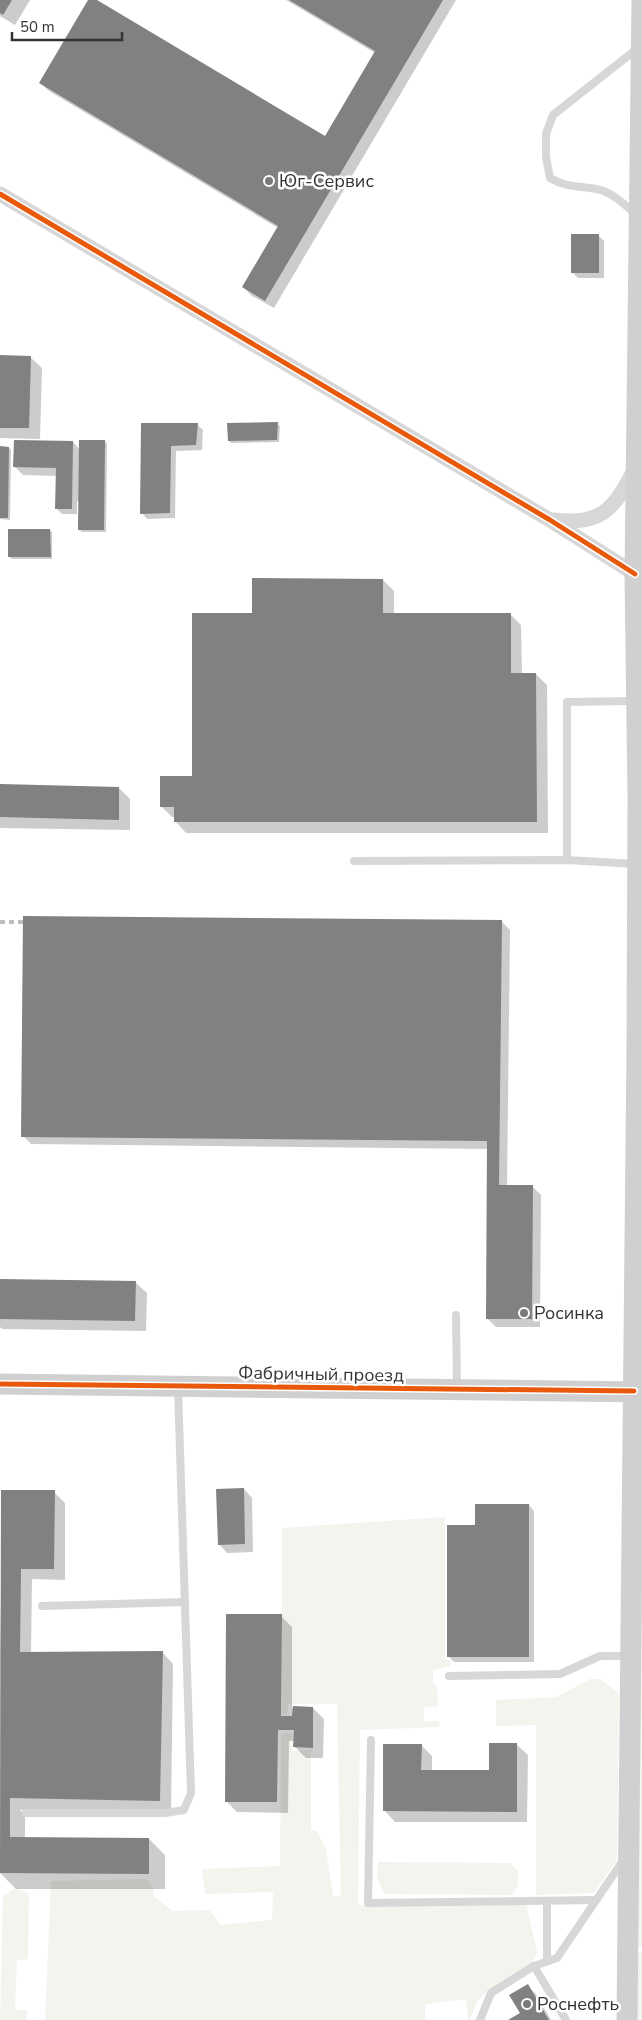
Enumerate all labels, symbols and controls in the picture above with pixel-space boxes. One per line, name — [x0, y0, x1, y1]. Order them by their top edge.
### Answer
scale bar — [12, 10, 122, 42]
text: 50 m — [20, 17, 55, 37]
place label: Юг-Сервис — [279, 169, 374, 193]
marker: Юг-Сервис — [263, 175, 275, 187]
place label: Росинка — [534, 1301, 604, 1325]
marker: Росинка — [518, 1307, 530, 1319]
street label: Фабричный проезд — [238, 1361, 405, 1387]
place label: Роснефть — [537, 1992, 619, 2016]
marker: Роснефть — [521, 1998, 533, 2010]

